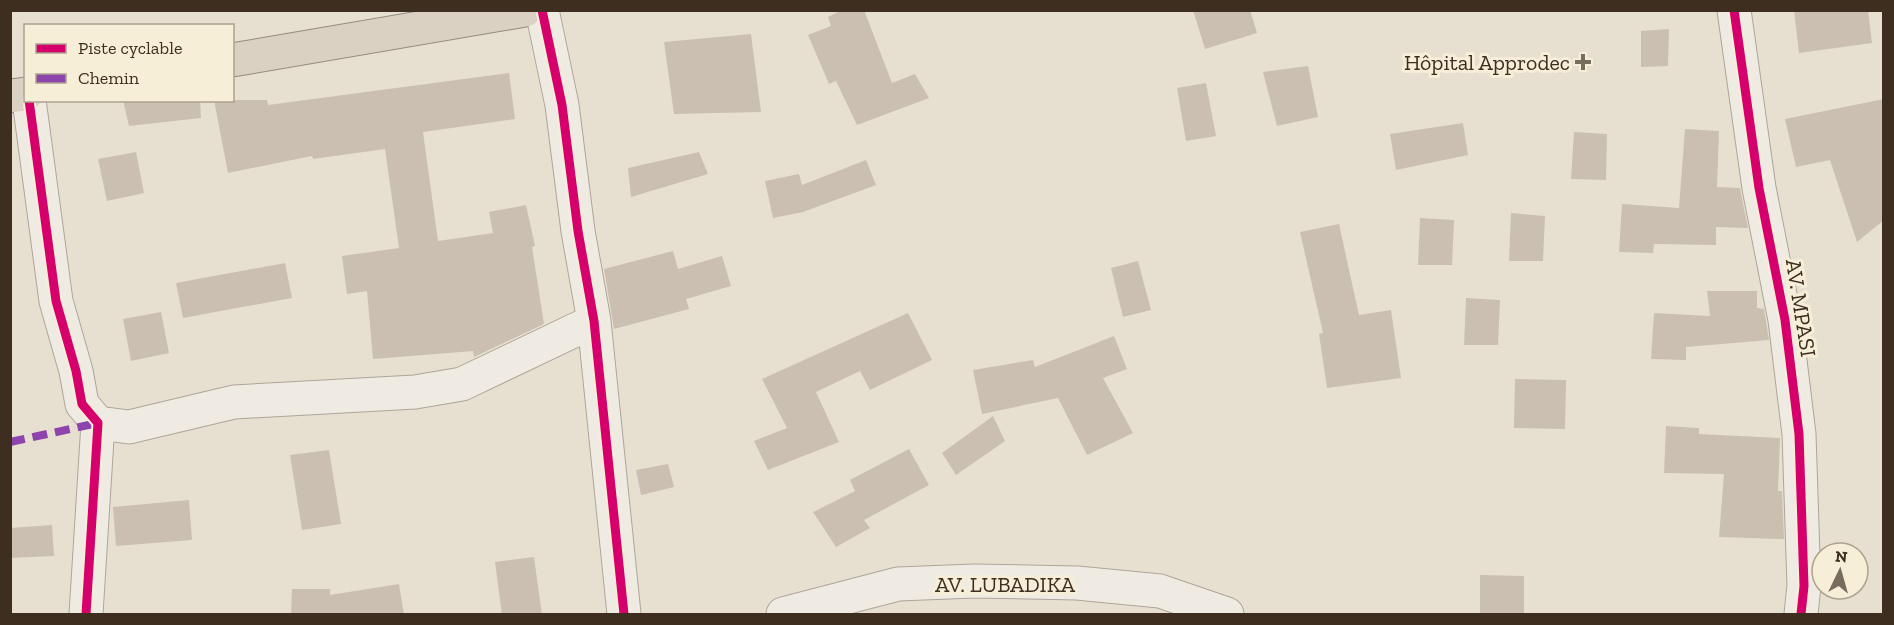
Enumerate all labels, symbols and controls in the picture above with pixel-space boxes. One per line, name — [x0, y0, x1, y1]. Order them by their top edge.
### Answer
legend — [24, 24, 234, 102]
text: Piste cyclable — [78, 37, 182, 59]
place label: Hôpital Approdec — [1404, 49, 1570, 76]
marker: Hôpital Approdec — [1574, 53, 1592, 71]
text: Chemin — [78, 67, 140, 89]
street label: AV. MPASI — [1780, 257, 1822, 359]
north arrow — [1810, 541, 1870, 601]
text: N — [1834, 547, 1848, 567]
street label: AV. LUBADIKA — [935, 571, 1076, 598]

